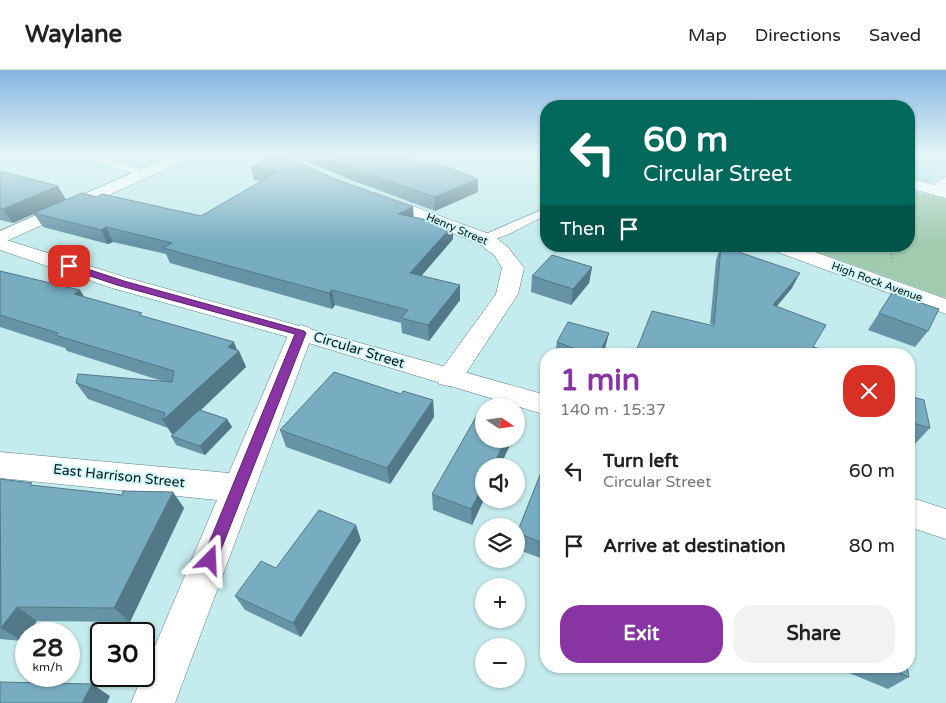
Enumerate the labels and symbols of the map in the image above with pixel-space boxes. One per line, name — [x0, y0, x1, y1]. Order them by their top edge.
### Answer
street label: Henry Street — [424, 210, 490, 248]
pin — [48, 245, 90, 287]
street label: High Rock Avenue — [830, 259, 924, 305]
street label: Circular Street — [311, 328, 407, 372]
north arrow — [475, 398, 525, 448]
street label: East Harrison Street — [52, 461, 186, 491]
position arrow — [183, 533, 235, 585]
speed limit sign: 30 — [90, 622, 155, 687]

